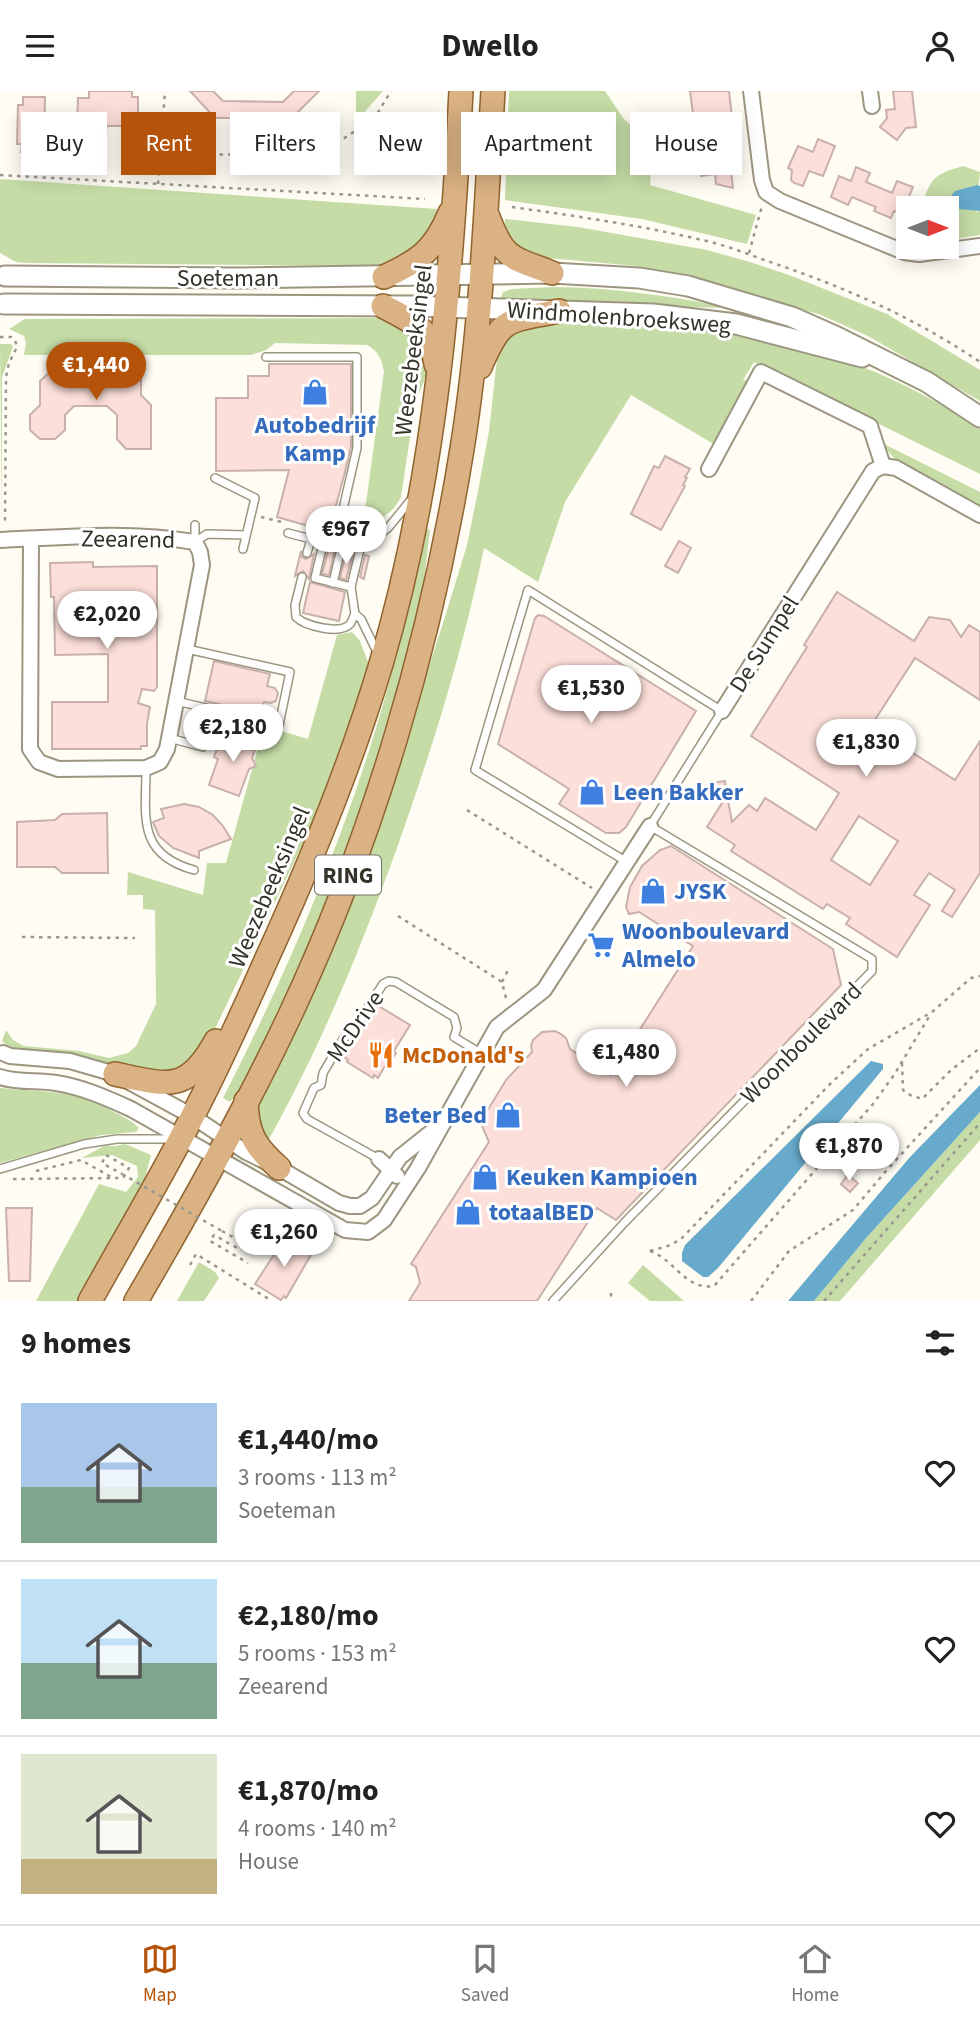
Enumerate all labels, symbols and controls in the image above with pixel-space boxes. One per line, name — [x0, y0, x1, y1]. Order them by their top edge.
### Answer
text: Dwello — [441, 23, 539, 69]
icon: menu — [21, 27, 59, 65]
icon: person — [921, 27, 959, 65]
chip: Buy — [21, 112, 107, 175]
chip: Rent — [121, 112, 216, 175]
chip: Filters — [230, 112, 340, 175]
chip: New — [354, 112, 447, 175]
chip: Apartment — [461, 112, 616, 175]
chip: House — [630, 112, 742, 175]
north arrow — [896, 196, 959, 259]
map controls — [896, 196, 959, 259]
street label: Soeteman — [177, 261, 279, 296]
street label: Weezebeeksingel — [386, 262, 441, 438]
street label: Windmolenbroeksweg — [506, 292, 732, 343]
pin: €1,440 — [39, 343, 153, 402]
text: €1,440 — [62, 348, 130, 381]
shop icon: Autobedrijf Kamp — [300, 377, 330, 407]
place label: Autobedrijf Kamp — [254, 408, 376, 471]
pin: €967 — [305, 507, 387, 566]
text: €967 — [322, 512, 370, 545]
street label: Zeearend — [80, 521, 176, 558]
street label: De Sumpel — [721, 589, 808, 700]
pin: €2,020 — [50, 591, 164, 651]
text: €2,020 — [73, 597, 141, 630]
pin: €1,530 — [534, 665, 648, 725]
text: €1,530 — [557, 671, 625, 704]
pin: €2,180 — [176, 705, 290, 764]
text: €2,180 — [199, 710, 267, 743]
pin: €1,830 — [809, 719, 923, 779]
text: €1,830 — [832, 725, 900, 758]
place label: Leen Bakker — [613, 775, 744, 810]
shop icon: Leen Bakker — [577, 777, 607, 807]
street label: Weezebeeksingel — [220, 801, 319, 973]
road number: RING — [315, 855, 381, 895]
place label: JYSK — [674, 874, 727, 909]
shop icon: JYSK — [638, 876, 668, 906]
place label: Woonboulevard Almelo — [621, 914, 790, 977]
supermarket icon: Woonboulevard Almelo — [586, 930, 616, 960]
street label: Woonboulevard — [733, 975, 870, 1112]
street label: McDrive — [318, 983, 393, 1069]
pin: €1,480 — [569, 1030, 683, 1089]
text: €1,480 — [592, 1035, 660, 1068]
place label: McDonald's — [402, 1038, 524, 1073]
restaurant icon: McDonald's — [366, 1040, 396, 1070]
place label: Beter Bed — [384, 1098, 487, 1133]
shop icon: Beter Bed — [493, 1100, 523, 1130]
pin: €1,870 — [792, 1123, 906, 1183]
text: €1,870 — [815, 1129, 883, 1162]
place label: Keuken Kampioen — [506, 1160, 698, 1195]
shop icon: Keuken Kampioen — [470, 1162, 500, 1192]
place label: totaalBED — [489, 1195, 594, 1230]
shop icon: totaalBED — [453, 1197, 483, 1227]
pin: €1,260 — [227, 1209, 341, 1269]
text: €1,260 — [250, 1215, 318, 1248]
text: 9 homes — [21, 1322, 131, 1365]
icon: filters — [921, 1324, 959, 1362]
text: €1,440/mo — [238, 1418, 379, 1461]
icon: home — [77, 1431, 161, 1515]
icon: heart — [921, 1454, 959, 1492]
text: 3 rooms · 113 m² — [238, 1461, 397, 1494]
text: Soeteman — [238, 1494, 336, 1527]
text: €2,180/mo — [238, 1594, 379, 1637]
icon: home — [77, 1607, 161, 1691]
icon: heart — [921, 1630, 959, 1668]
text: 5 rooms · 153 m² — [238, 1637, 397, 1670]
text: Zeearend — [238, 1670, 329, 1703]
text: €1,870/mo — [238, 1769, 379, 1812]
icon: home — [77, 1782, 161, 1866]
icon: heart — [921, 1805, 959, 1843]
text: 4 rooms · 140 m² — [238, 1812, 397, 1845]
text: House — [238, 1845, 299, 1878]
tab: Map — [141, 1940, 179, 2009]
tab: Saved — [461, 1940, 509, 2009]
tab: Home — [791, 1940, 839, 2009]

